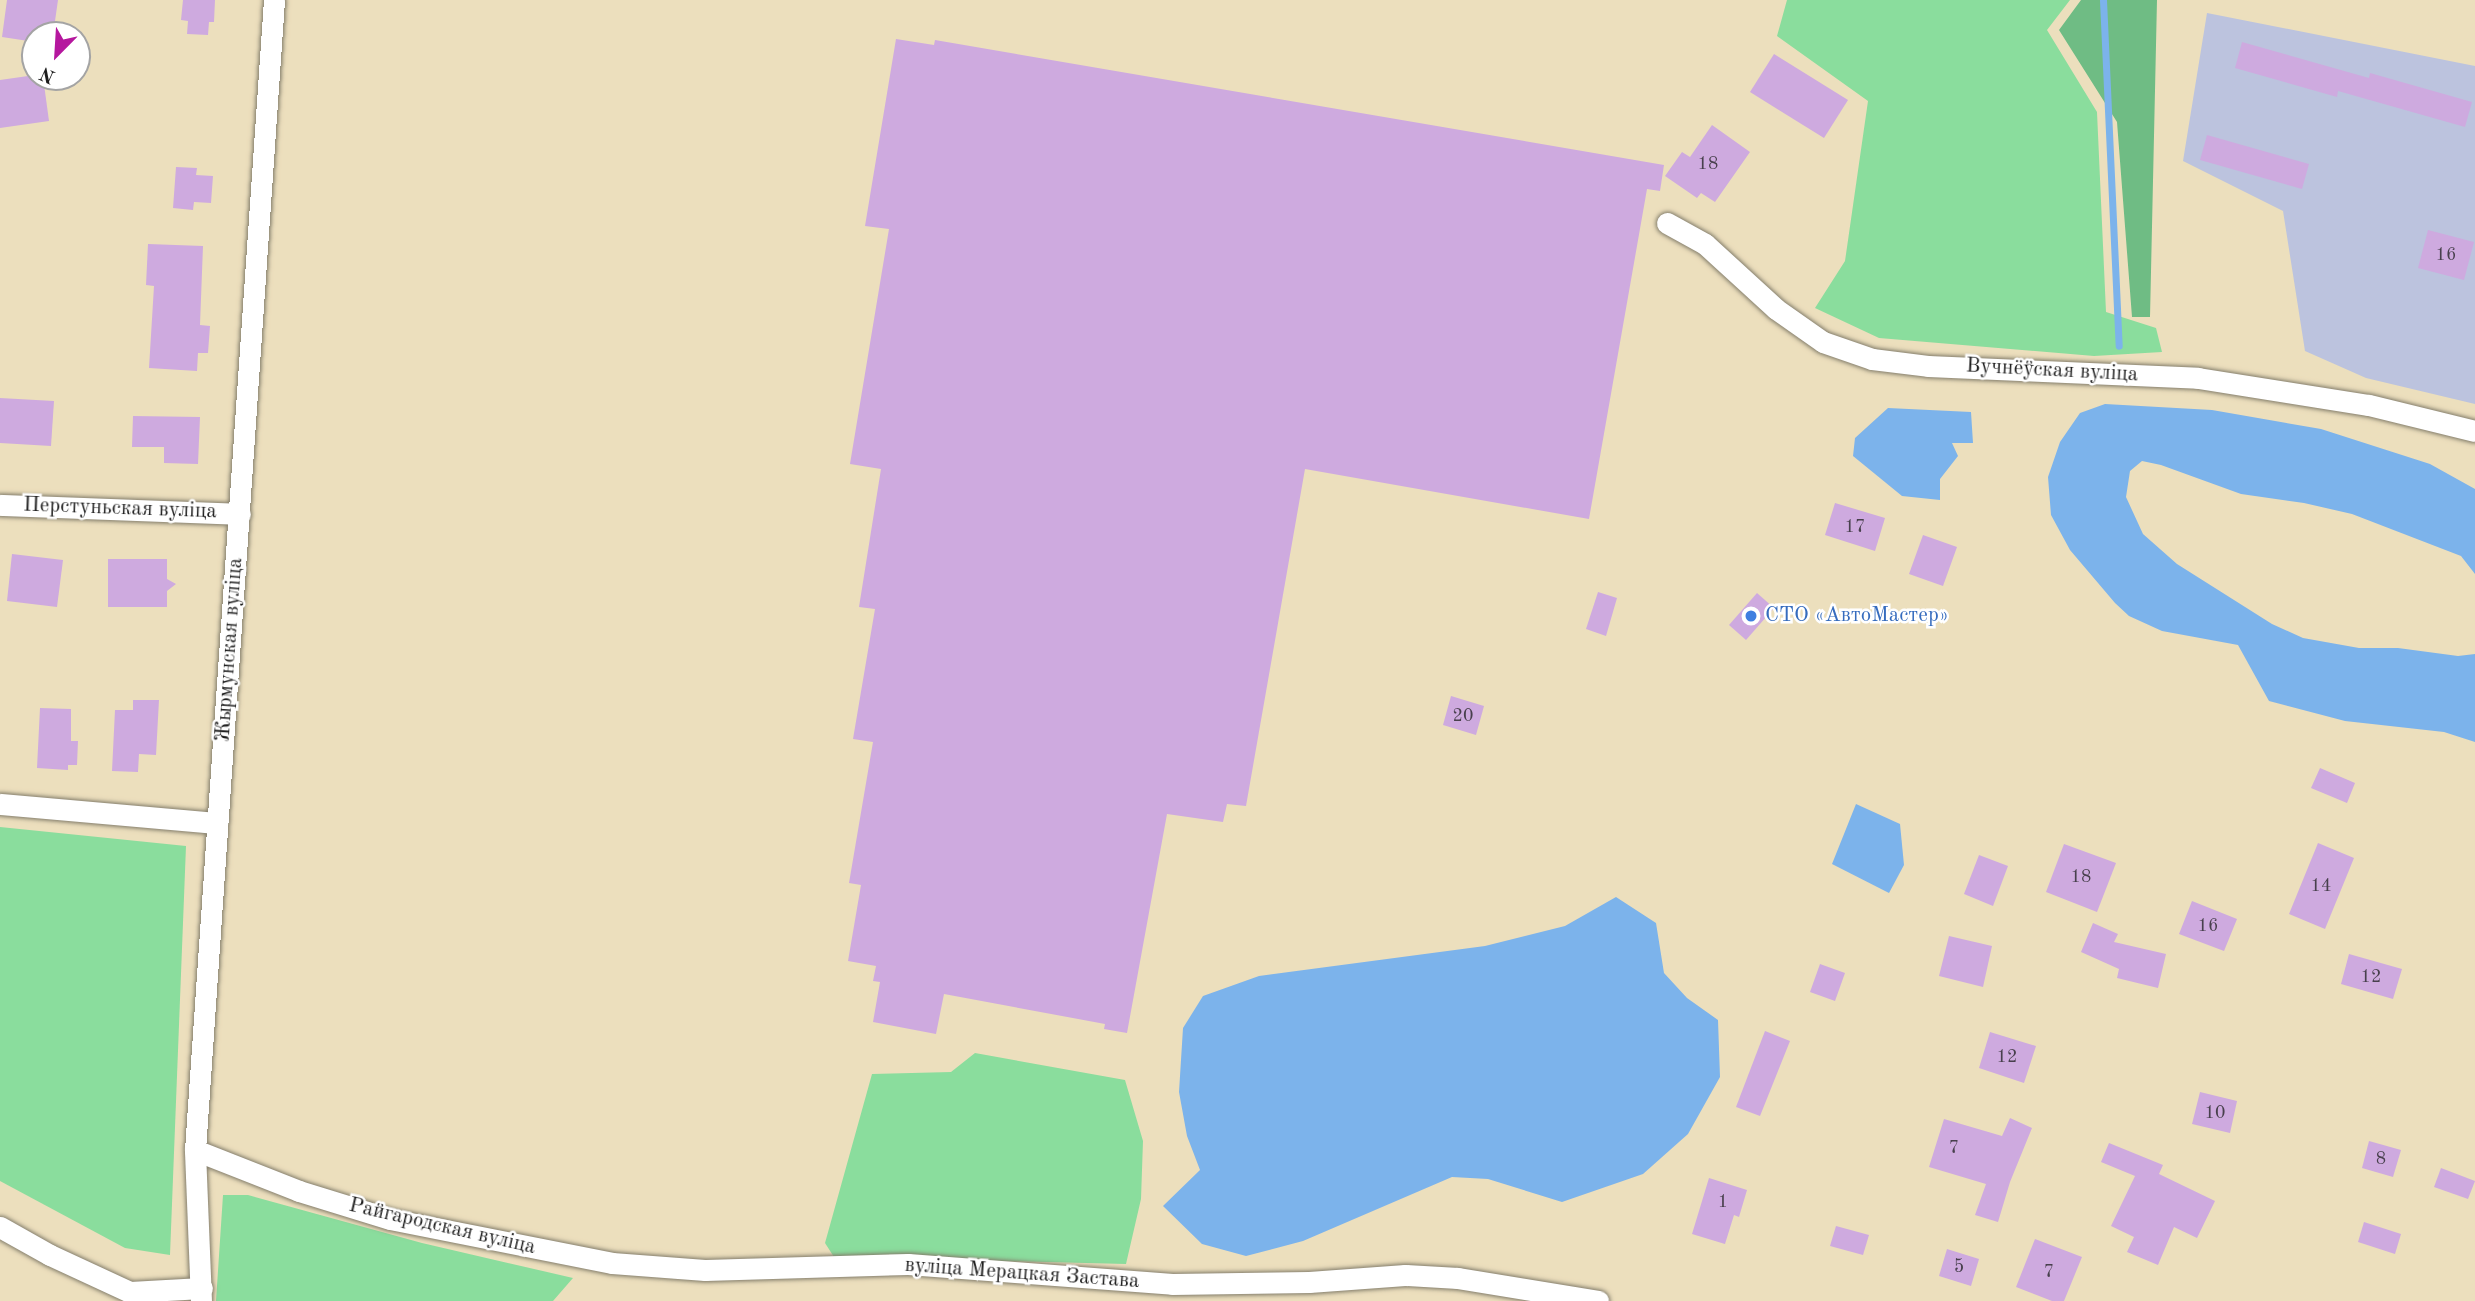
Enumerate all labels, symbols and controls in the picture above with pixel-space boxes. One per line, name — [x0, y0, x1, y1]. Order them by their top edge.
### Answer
north arrow — [21, 21, 91, 91]
text: N — [38, 62, 59, 85]
house number: 18 — [1698, 153, 1718, 175]
house number: 16 — [2436, 244, 2456, 266]
street label: Вучнёўская вуліца — [1965, 354, 2139, 388]
street label: Перстуньская вуліца — [23, 493, 217, 525]
house number: 17 — [1845, 516, 1865, 538]
street label: Жырмунская вуліца — [211, 557, 249, 743]
place label: СТО «АвтоМастер» — [1765, 603, 1949, 629]
marker: СТО «АвтоМастер» — [1743, 608, 1759, 624]
house number: 20 — [1453, 705, 1473, 727]
house number: 18 — [2071, 866, 2091, 888]
house number: 14 — [2311, 875, 2331, 897]
house number: 16 — [2198, 915, 2218, 937]
house number: 12 — [2361, 966, 2381, 988]
house number: 12 — [1997, 1046, 2017, 1068]
house number: 10 — [2205, 1102, 2225, 1124]
house number: 7 — [1949, 1137, 1959, 1159]
house number: 8 — [2376, 1148, 2386, 1170]
house number: 1 — [1718, 1191, 1728, 1213]
street label: Райгародская вуліца — [346, 1193, 538, 1261]
street label: вуліца Мерацкая Застава — [904, 1253, 1140, 1295]
house number: 5 — [1954, 1256, 1964, 1278]
house number: 7 — [2044, 1261, 2054, 1283]

